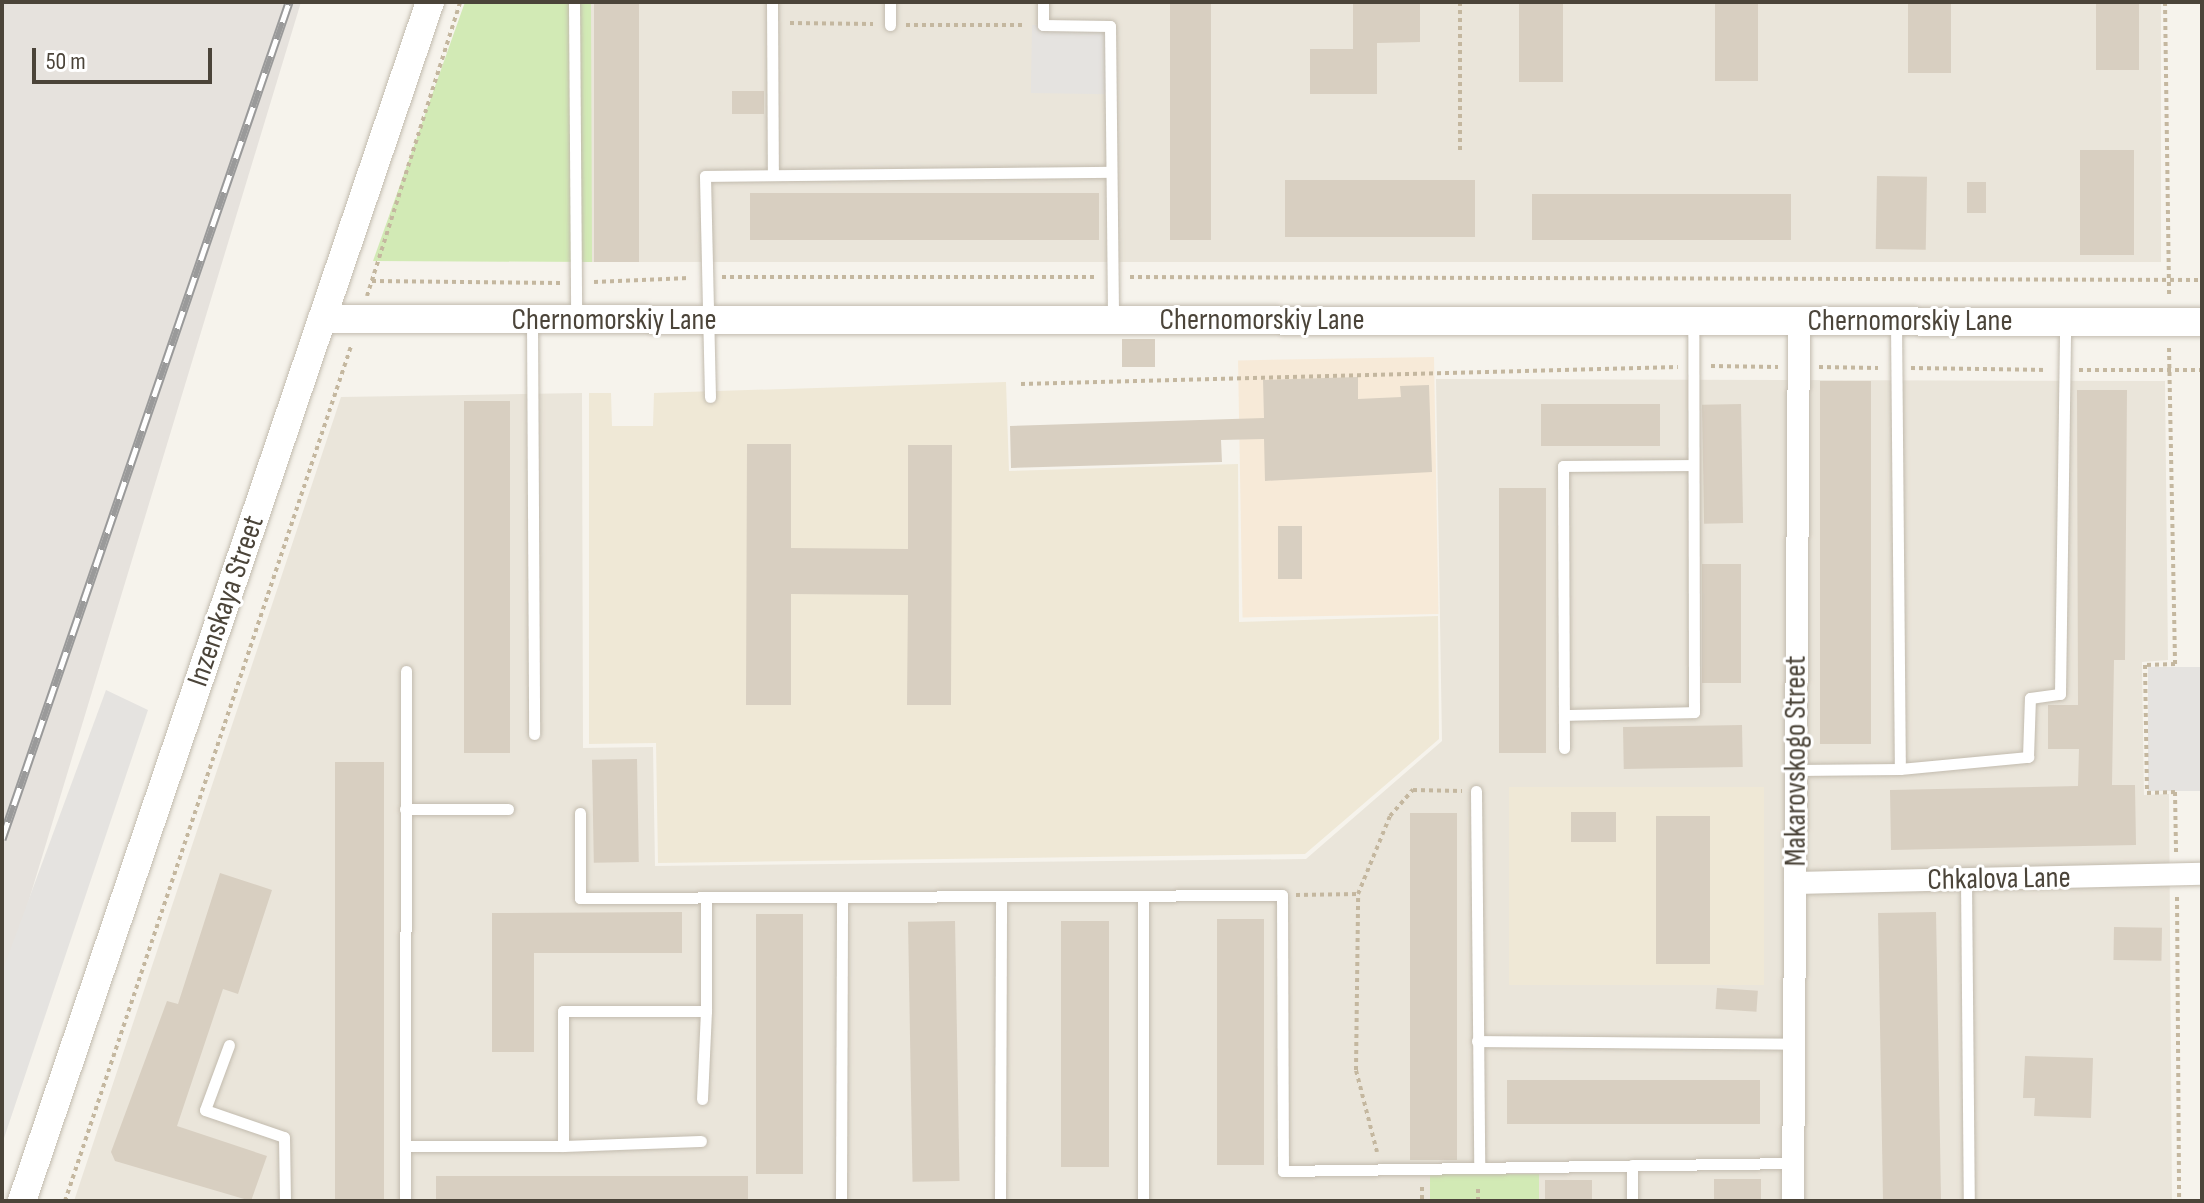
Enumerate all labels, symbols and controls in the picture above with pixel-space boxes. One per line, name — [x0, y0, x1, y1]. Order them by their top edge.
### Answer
scale bar — [36, 32, 216, 82]
text: 50 m — [46, 47, 86, 76]
street label: Chernomorskiy Lane — [512, 302, 716, 338]
street label: Chernomorskiy Lane — [1160, 302, 1364, 338]
street label: Chernomorskiy Lane — [1808, 303, 2012, 339]
street label: Inzenskaya Street — [180, 511, 272, 691]
street label: Makarovskogo Street — [1778, 656, 1814, 866]
street label: Chkalova Lane — [1927, 860, 2071, 898]

